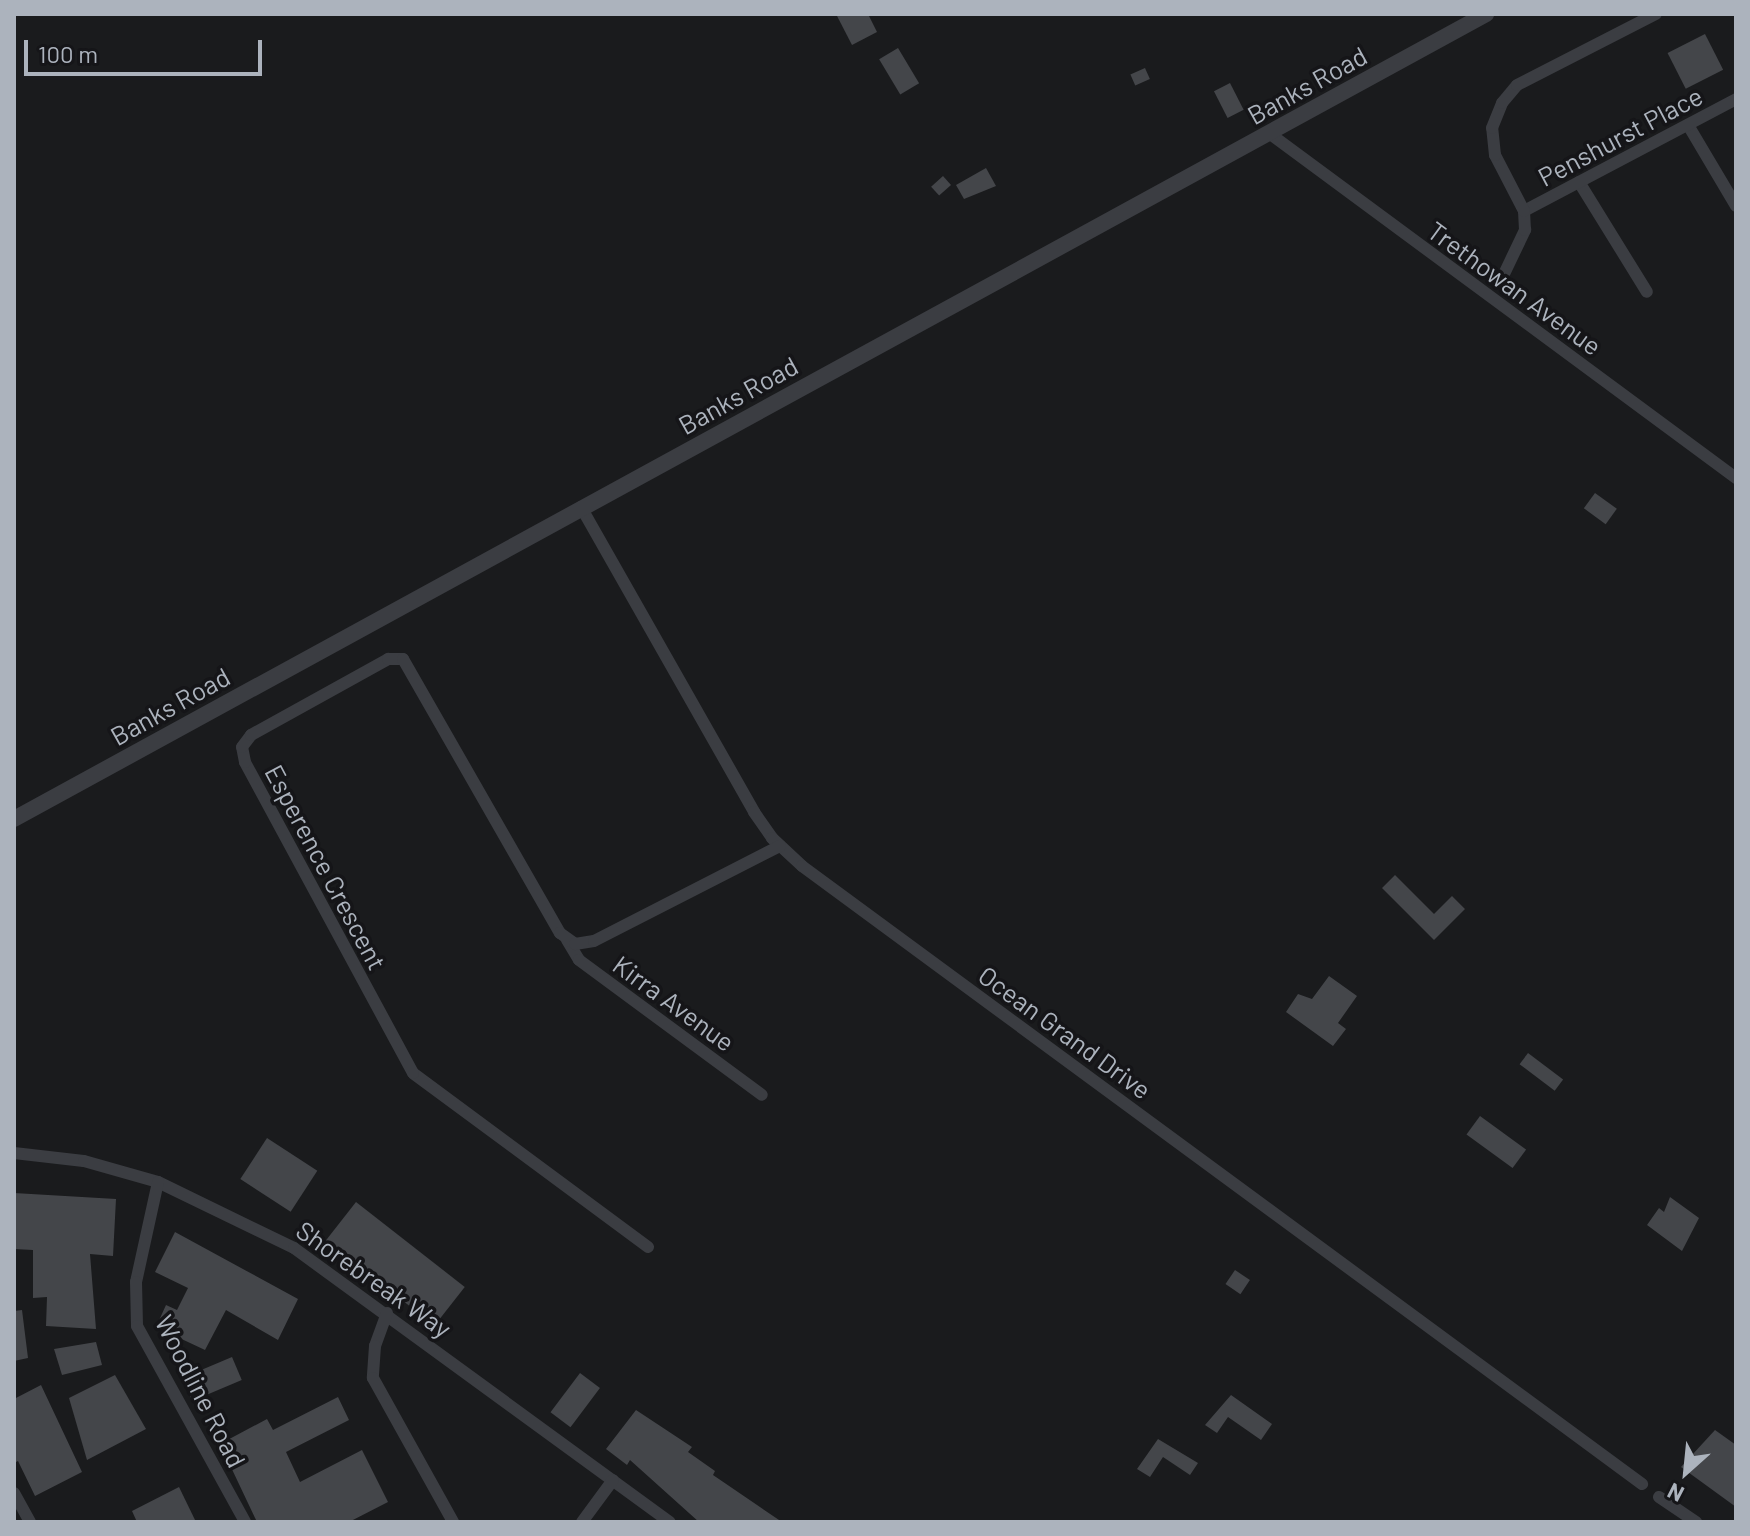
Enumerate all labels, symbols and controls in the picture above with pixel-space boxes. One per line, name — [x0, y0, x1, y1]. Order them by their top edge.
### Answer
scale bar — [28, 24, 266, 74]
text: 100 m — [38, 39, 98, 68]
street label: Banks Road — [1242, 39, 1372, 131]
street label: Penshurst Place — [1532, 80, 1708, 192]
street label: Trethowan Avenue — [1422, 215, 1608, 361]
street label: Banks Road — [673, 349, 803, 441]
street label: Banks Road — [105, 660, 235, 752]
street label: Esperence Crescent — [259, 759, 393, 975]
street label: Kirra Avenue — [607, 948, 741, 1058]
street label: Ocean Grand Drive — [973, 959, 1157, 1105]
street label: Shorebreak Way — [291, 1214, 457, 1344]
street label: Woodline Road — [149, 1309, 253, 1473]
north arrow — [1646, 1432, 1726, 1512]
text: N — [1663, 1478, 1688, 1508]

